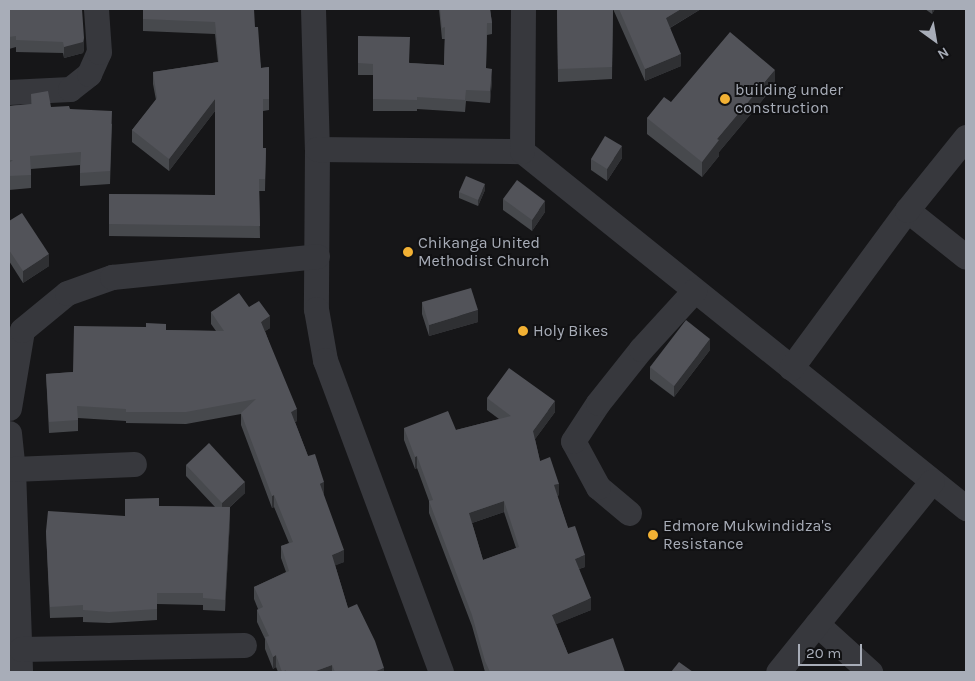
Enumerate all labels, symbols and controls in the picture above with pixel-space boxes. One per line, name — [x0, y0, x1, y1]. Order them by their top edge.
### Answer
north arrow — [910, 15, 960, 65]
text: N — [934, 43, 952, 63]
place label: building under construction — [735, 80, 843, 118]
marker: building under construction — [719, 93, 731, 105]
place label: Chikanga United Methodist Church — [418, 233, 550, 271]
marker: Chikanga United Methodist Church — [402, 246, 414, 258]
place label: Holy Bikes — [533, 321, 609, 341]
marker: Holy Bikes — [517, 325, 529, 337]
place label: Edmore Mukwindidza's Resistance — [663, 516, 832, 554]
marker: Edmore Mukwindidza's Resistance — [647, 529, 659, 541]
scale bar — [800, 634, 864, 666]
text: 20 m — [806, 644, 841, 662]

